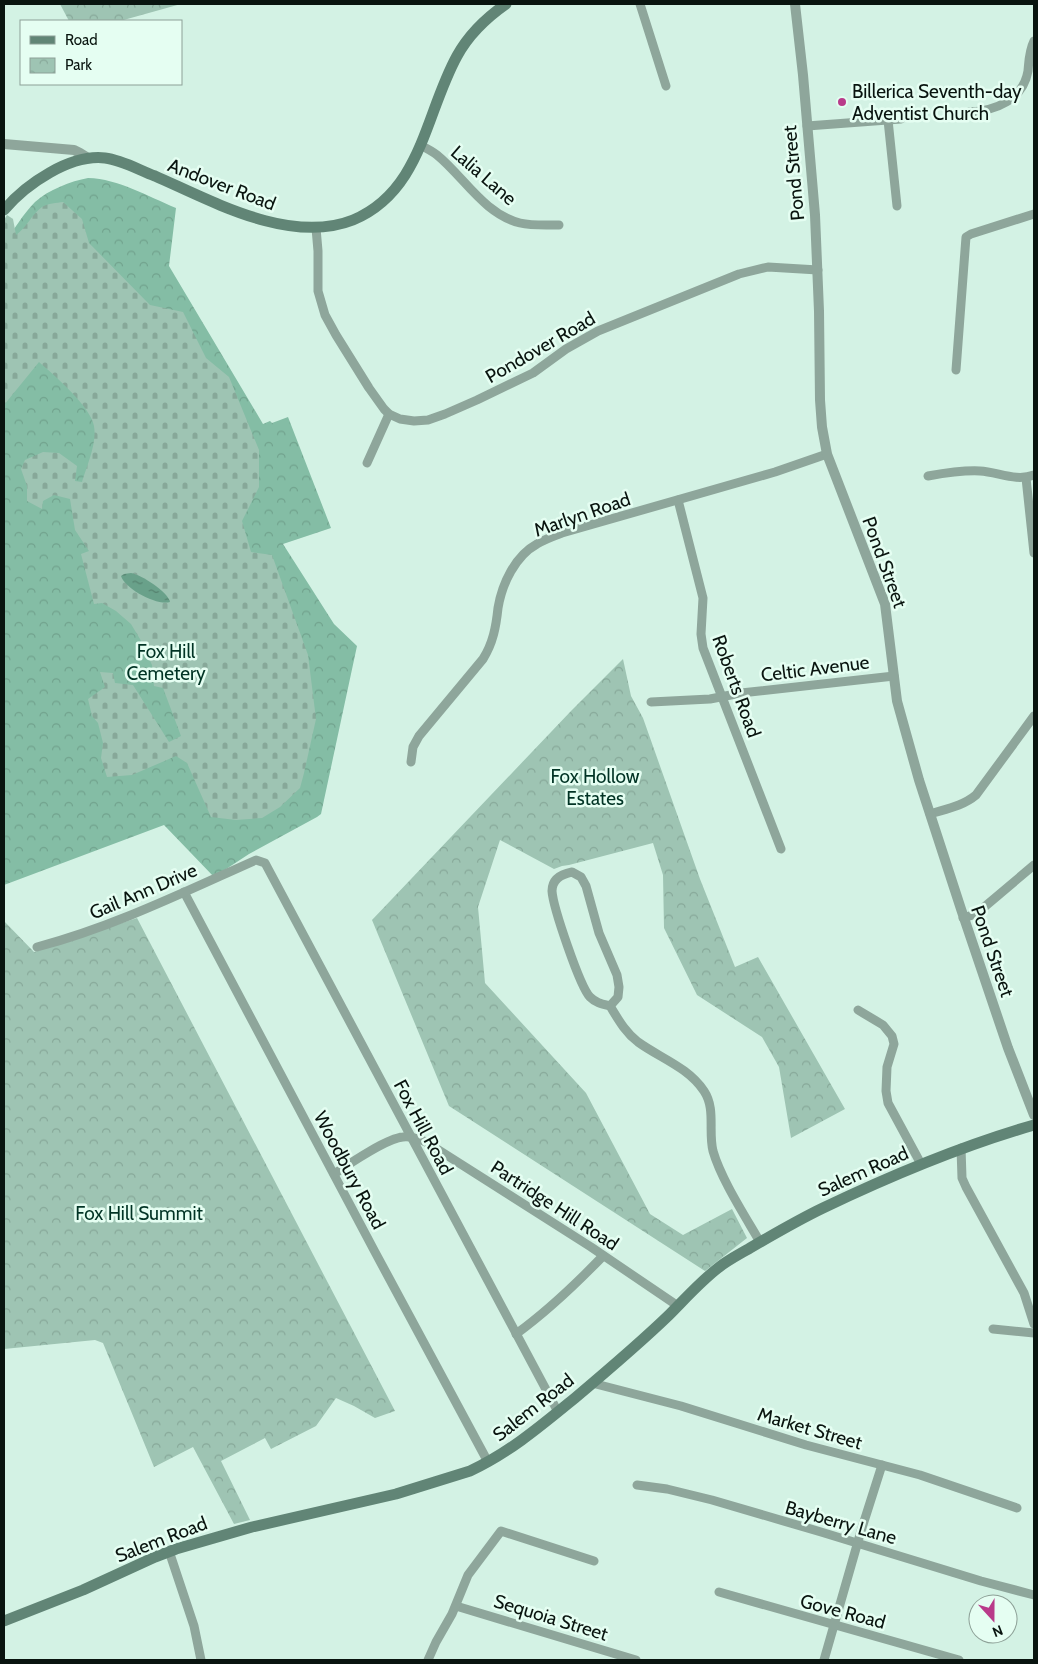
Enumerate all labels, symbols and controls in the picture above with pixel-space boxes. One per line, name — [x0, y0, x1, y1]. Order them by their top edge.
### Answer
legend — [20, 20, 182, 85]
text: Road — [65, 31, 98, 49]
text: Park — [65, 56, 92, 74]
place label: Billerica Seventh-day Adventist Church — [852, 80, 1022, 125]
marker: Billerica Seventh-day Adventist Church — [836, 96, 848, 108]
street label: Pond Street — [778, 124, 809, 221]
street label: Lalia Lane — [446, 141, 521, 210]
street label: Andover Road — [165, 153, 279, 216]
street label: Pondover Road — [481, 307, 599, 388]
street label: Marlyn Road — [531, 487, 633, 542]
street label: Pond Street — [857, 513, 912, 611]
street label: Roberts Road — [707, 632, 766, 741]
park label: Fox Hill Cemetery — [126, 640, 206, 685]
street label: Celtic Avenue — [759, 650, 871, 687]
park label: Fox Hollow Estates — [550, 765, 640, 810]
street label: Gail Ann Drive — [86, 858, 201, 924]
street label: Pond Street — [966, 902, 1019, 1001]
street label: Fox Hill Road — [389, 1076, 458, 1179]
street label: Woodbury Road — [309, 1107, 390, 1233]
street label: Salem Road — [814, 1141, 912, 1202]
street label: Partridge Hill Road — [486, 1155, 623, 1255]
park label: Fox Hill Summit — [75, 1202, 203, 1225]
street label: Salem Road — [488, 1369, 578, 1446]
street label: Market Street — [755, 1403, 865, 1455]
street label: Bayberry Lane — [783, 1496, 899, 1549]
street label: Salem Road — [112, 1511, 210, 1567]
street label: Sequoia Street — [491, 1589, 611, 1646]
street label: Gove Road — [798, 1589, 888, 1634]
north arrow — [968, 1594, 1018, 1644]
text: N — [990, 1621, 1006, 1641]

